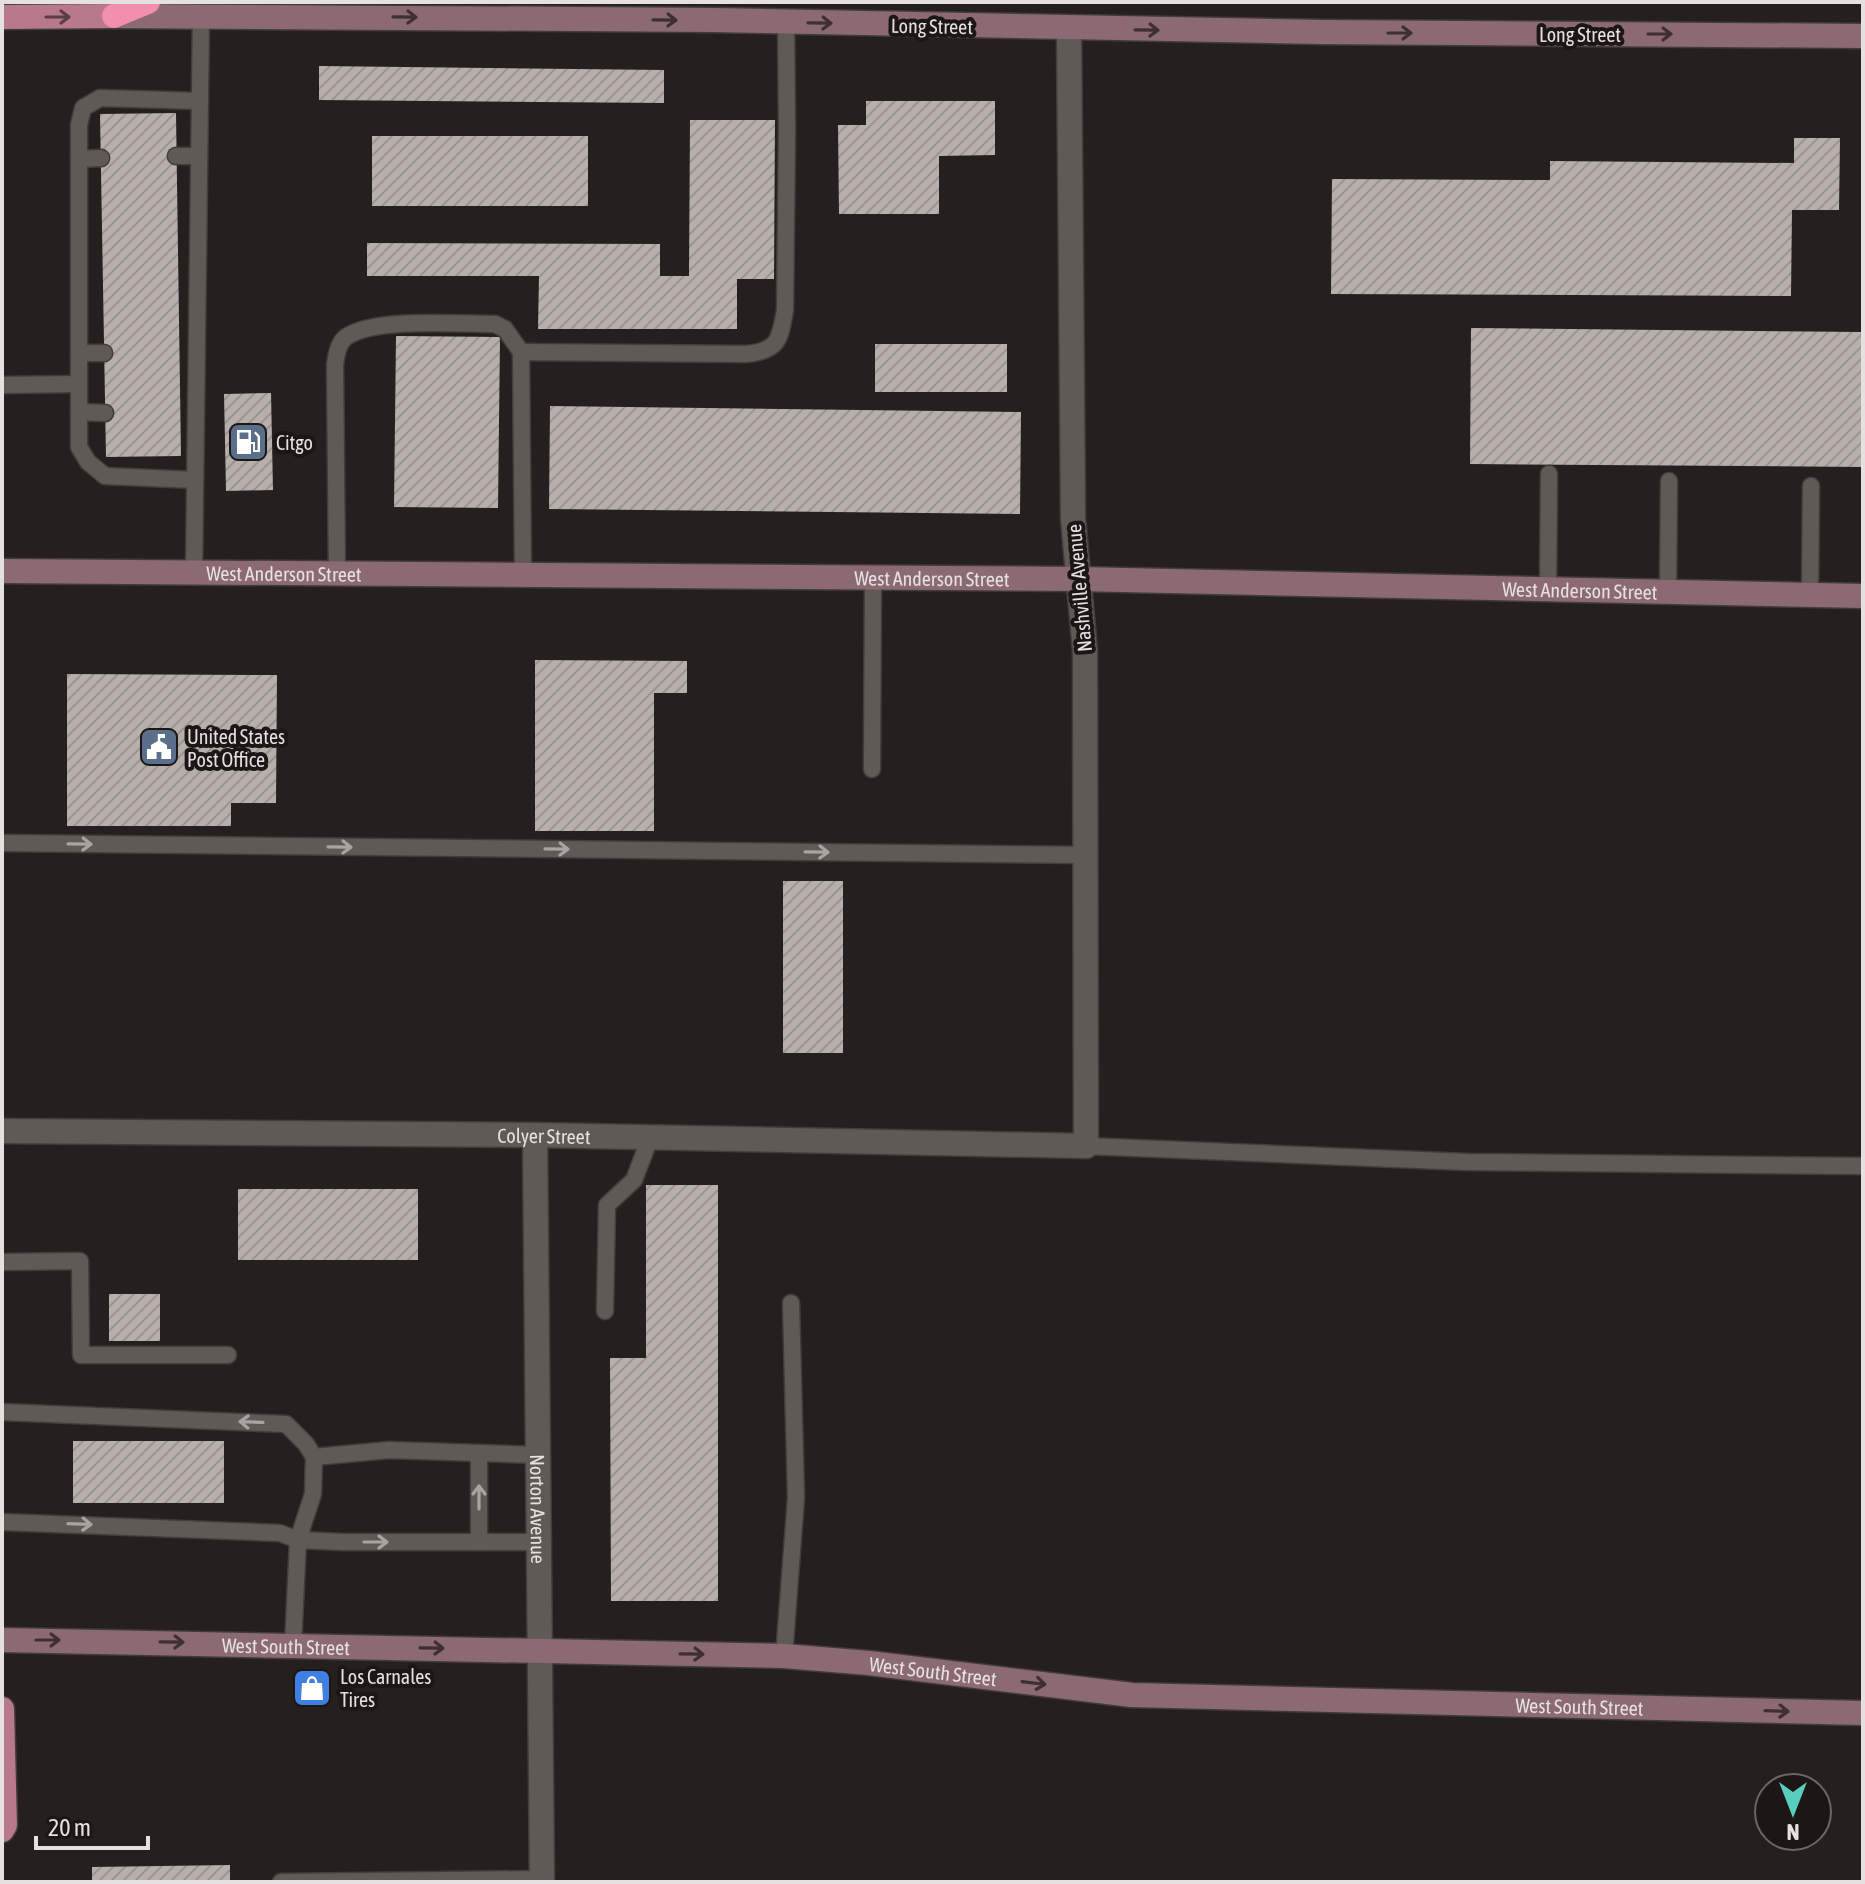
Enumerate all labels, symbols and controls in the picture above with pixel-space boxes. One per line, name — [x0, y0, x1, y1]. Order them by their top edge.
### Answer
one-way arrow — [44, 9, 71, 24]
one-way arrow — [391, 9, 418, 25]
one-way arrow — [651, 12, 678, 28]
street label: Long Street — [891, 14, 973, 38]
one-way arrow — [806, 15, 833, 31]
one-way arrow — [1133, 22, 1160, 38]
street label: Long Street — [1539, 23, 1621, 46]
one-way arrow — [1386, 25, 1413, 41]
one-way arrow — [1646, 26, 1673, 42]
fuel station icon: Citgo — [227, 421, 269, 463]
place label: Citgo — [276, 431, 313, 454]
street label: Nashville Avenue — [1062, 523, 1096, 653]
street label: West Anderson Street — [206, 561, 362, 585]
street label: West Anderson Street — [854, 566, 1010, 590]
street label: West Anderson Street — [1502, 577, 1658, 603]
place label: United States Post Office — [187, 725, 285, 771]
public building icon: United States Post Office — [138, 726, 180, 768]
one-way arrow — [66, 836, 93, 852]
one-way arrow — [326, 839, 353, 854]
one-way arrow — [543, 841, 570, 857]
one-way arrow — [803, 844, 830, 860]
street label: Colyer Street — [497, 1123, 591, 1148]
one-way arrow — [238, 1415, 265, 1430]
street label: Norton Avenue — [526, 1454, 551, 1564]
one-way arrow — [471, 1484, 487, 1511]
one-way arrow — [66, 1516, 93, 1531]
one-way arrow — [362, 1534, 389, 1550]
one-way arrow — [34, 1632, 61, 1648]
street label: West South Street — [222, 1633, 350, 1659]
one-way arrow — [158, 1634, 185, 1650]
one-way arrow — [418, 1640, 445, 1655]
one-way arrow — [678, 1646, 705, 1661]
street label: West South Street — [868, 1652, 998, 1690]
place label: Los Carnales Tires — [340, 1665, 431, 1711]
shop icon: Los Carnales Tires — [291, 1667, 333, 1709]
one-way arrow — [1020, 1676, 1047, 1691]
street label: West South Street — [1515, 1693, 1644, 1719]
one-way arrow — [1763, 1703, 1790, 1719]
north arrow — [1753, 1772, 1833, 1852]
scale bar — [36, 1800, 148, 1850]
text: 20 m — [48, 1814, 91, 1841]
text: N — [1787, 1819, 1799, 1845]

